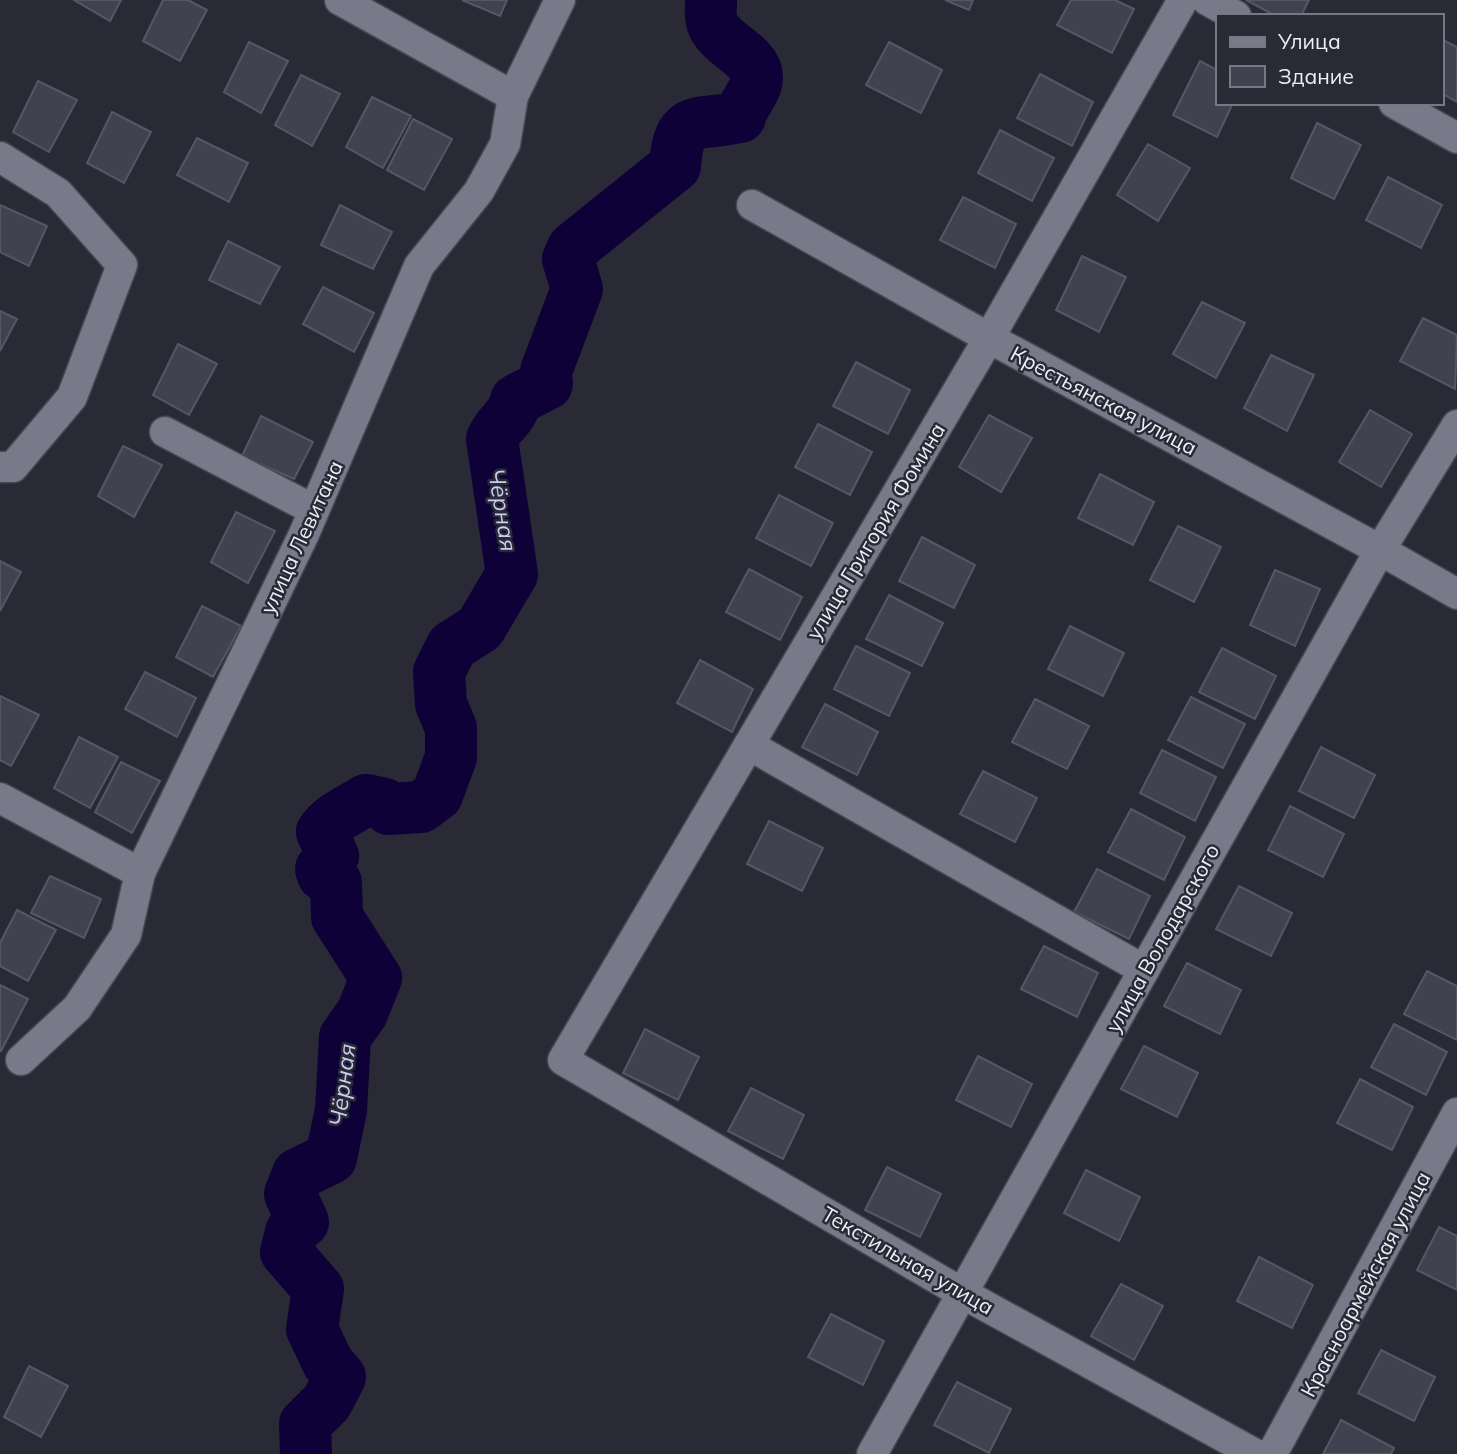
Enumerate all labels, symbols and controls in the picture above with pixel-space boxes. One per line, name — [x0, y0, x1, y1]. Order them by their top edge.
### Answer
legend — [1216, 14, 1443, 105]
text: Улица — [1277, 28, 1341, 54]
text: Здание — [1278, 63, 1354, 89]
street label: Крестьянская улица — [1006, 340, 1202, 460]
street label: улица Григория Фомина — [800, 418, 950, 644]
street label: улица Левитана — [254, 456, 348, 618]
water label: Чёрная — [482, 467, 524, 553]
street label: улица Володарского — [1099, 839, 1225, 1037]
water label: Чёрная — [323, 1042, 361, 1128]
street label: Красноармейская улица — [1294, 1167, 1436, 1401]
street label: Текстильная улица — [817, 1200, 999, 1320]

